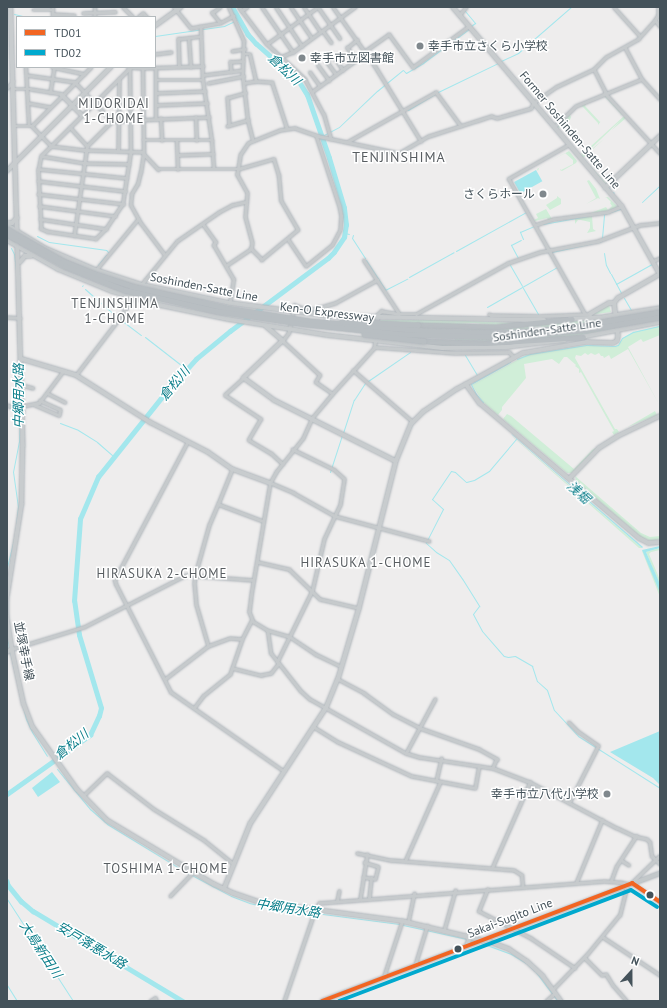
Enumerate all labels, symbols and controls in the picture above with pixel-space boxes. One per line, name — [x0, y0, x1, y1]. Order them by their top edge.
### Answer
legend — [16, 16, 156, 68]
text: TD01 — [54, 25, 82, 40]
place label: 幸手市立さくら小学校 — [428, 39, 548, 53]
marker: 幸手市立さくら小学校 — [415, 41, 425, 51]
text: TD02 — [54, 45, 82, 60]
water label: 倉松川 — [265, 51, 303, 89]
place label: 幸手市立図書館 — [310, 51, 394, 65]
marker: 幸手市立図書館 — [297, 53, 307, 63]
street label: Former Soshinden-Satte Line — [517, 68, 623, 192]
district label: MIDORIDAI 1-CHOME — [78, 97, 150, 128]
district label: TENJINSHIMA — [352, 149, 446, 165]
place label: さくらホール — [463, 187, 535, 201]
marker: さくらホール — [538, 189, 548, 199]
street label: Soshinden-Satte Line — [149, 270, 259, 304]
district label: TENJINSHIMA 1-CHOME — [71, 297, 159, 328]
street label: Ken-O Expressway — [279, 299, 375, 325]
street label: Soshinden-Satte Line — [492, 315, 602, 345]
water label: 中郷用水路 — [11, 364, 27, 428]
water label: 倉松川 — [156, 364, 194, 404]
water label: 浅堀 — [563, 479, 593, 507]
district label: HIRASUKA 1-CHOME — [300, 555, 432, 571]
district label: HIRASUKA 2-CHOME — [96, 566, 228, 582]
street label: 並塚幸手線 — [11, 620, 37, 682]
water label: 倉松川 — [52, 727, 92, 763]
place label: 幸手市立八代小学校 — [491, 787, 599, 801]
marker: 幸手市立八代小学校 — [602, 789, 612, 799]
district label: TOSHIMA 1-CHOME — [103, 861, 229, 877]
unlabelled marker — [645, 890, 655, 900]
street label: Sakai-Sugito Line — [466, 895, 554, 941]
water label: 中郷用水路 — [255, 896, 321, 922]
water label: 大島新田川 — [16, 918, 64, 982]
water label: 安戸落悪水路 — [54, 919, 128, 973]
unlabelled marker — [453, 944, 463, 954]
north arrow — [611, 952, 651, 992]
text: N — [629, 953, 641, 969]

